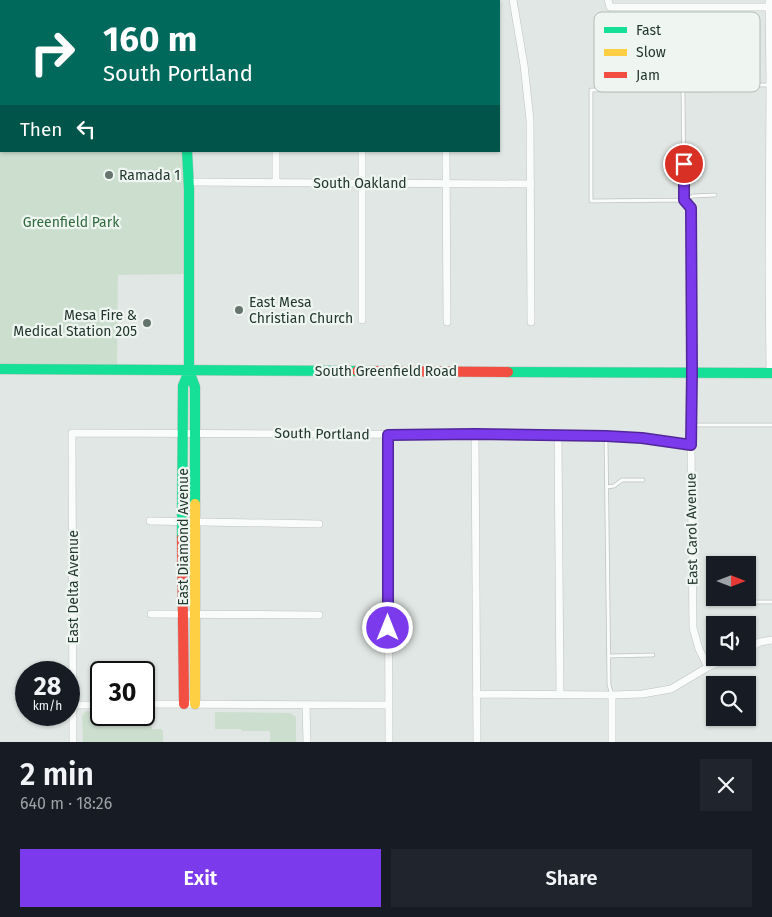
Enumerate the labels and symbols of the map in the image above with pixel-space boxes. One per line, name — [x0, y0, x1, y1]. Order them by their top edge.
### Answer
legend — [594, 12, 760, 92]
text: Fast — [636, 22, 662, 39]
text: Slow — [636, 44, 666, 61]
text: Jam — [636, 67, 660, 84]
pin — [663, 143, 705, 185]
place label: Ramada 1 — [119, 167, 180, 184]
marker: Ramada 1 — [103, 169, 115, 181]
street label: South Oakland — [313, 175, 407, 192]
park label: Greenfield Park — [23, 214, 120, 231]
place label: East Mesa Christian Church — [249, 294, 353, 327]
marker: East Mesa Christian Church — [233, 304, 245, 316]
place label: Mesa Fire & Medical Station 205 — [13, 307, 137, 340]
marker: Mesa Fire & Medical Station 205 — [141, 317, 153, 329]
street label: South Greenfield Road — [315, 363, 457, 380]
street label: South Portland — [274, 425, 370, 443]
street label: East Diamond Avenue — [175, 468, 192, 606]
street label: East Carol Avenue — [683, 472, 701, 586]
street label: East Delta Avenue — [65, 530, 82, 644]
north arrow — [706, 556, 756, 606]
position arrow — [361, 601, 413, 653]
speed limit sign: 30 — [90, 661, 155, 726]

